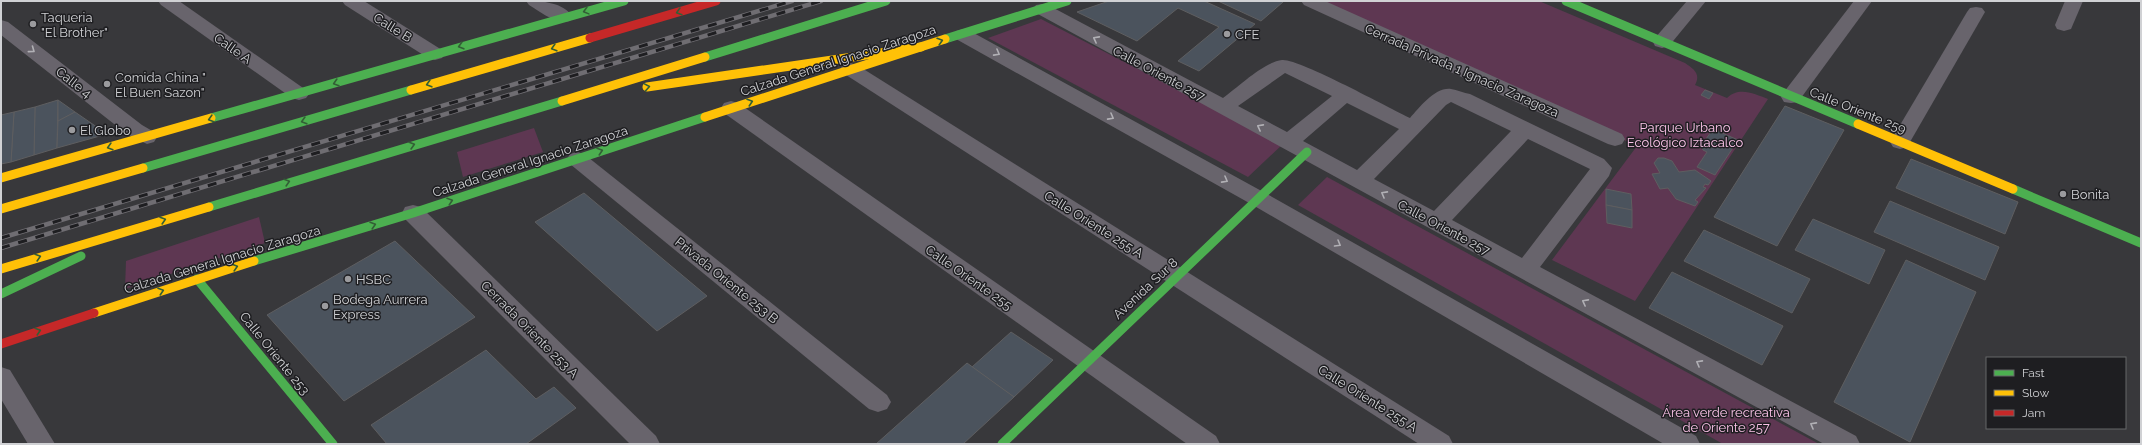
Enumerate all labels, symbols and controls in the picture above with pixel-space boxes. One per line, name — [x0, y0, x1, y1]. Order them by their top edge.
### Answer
one-way arrow — [583, 6, 590, 15]
one-way arrow — [675, 7, 682, 16]
place label: Taqueria "El Brother" — [41, 10, 108, 40]
street label: Calle B — [371, 10, 415, 45]
marker: Taqueria "El Brother" — [28, 19, 38, 29]
street label: Cerrada Privada 1 Ignacio Zaragoza — [1362, 21, 1561, 120]
street label: Calzada General Ignacio Zaragoza — [739, 22, 938, 99]
place label: CFE — [1235, 27, 1260, 42]
marker: CFE — [1222, 29, 1232, 39]
street label: Calle A — [211, 30, 255, 67]
one-way arrow — [1093, 36, 1100, 44]
one-way arrow — [937, 37, 944, 46]
one-way arrow — [457, 42, 464, 50]
one-way arrow — [551, 43, 558, 52]
street label: Calle Oriente 257 — [1110, 43, 1207, 104]
one-way arrow — [27, 45, 34, 52]
one-way arrow — [993, 49, 1000, 56]
street label: Calle 4 — [53, 64, 95, 101]
place label: Comida China " El Buen Sazon" — [115, 70, 206, 100]
one-way arrow — [333, 78, 340, 87]
marker: Comida China " El Buen Sazon" — [102, 79, 112, 89]
one-way arrow — [426, 80, 432, 88]
one-way arrow — [644, 83, 650, 92]
street label: Calle Oriente 259 — [1807, 84, 1909, 137]
one-way arrow — [746, 98, 753, 107]
one-way arrow — [1107, 112, 1114, 119]
one-way arrow — [208, 114, 215, 123]
one-way arrow — [301, 116, 308, 125]
park label: Parque Urbano Ecológico Iztacalco — [1627, 120, 1743, 150]
place label: El Globo — [80, 123, 131, 138]
street label: Calzada General Ignacio Zaragoza — [431, 123, 630, 200]
marker: El Globo — [67, 125, 77, 135]
one-way arrow — [1257, 125, 1264, 132]
one-way arrow — [408, 141, 415, 150]
one-way arrow — [106, 142, 113, 151]
one-way arrow — [596, 147, 603, 156]
one-way arrow — [1220, 175, 1228, 182]
one-way arrow — [283, 178, 290, 187]
place label: Bonita — [2071, 187, 2109, 202]
street label: Calle Oriente 255 A — [1041, 188, 1146, 261]
marker: Bonita — [2058, 189, 2068, 199]
one-way arrow — [1380, 191, 1388, 199]
one-way arrow — [446, 197, 453, 206]
street label: Calle Oriente 257 — [1395, 197, 1492, 258]
one-way arrow — [159, 216, 166, 224]
one-way arrow — [369, 221, 376, 230]
street label: Calzada General Ignacio Zaragoza — [122, 222, 322, 297]
street label: Privada Oriente 253 B — [672, 234, 781, 327]
one-way arrow — [1334, 239, 1341, 246]
street label: Calle Oriente 255 — [922, 242, 1015, 313]
one-way arrow — [35, 253, 42, 262]
street label: Avenida Sur 8 — [1110, 255, 1181, 322]
one-way arrow — [231, 263, 238, 272]
place label: HSBC — [356, 272, 391, 287]
marker: HSBC — [343, 274, 353, 284]
street label: Cerrada Oriente 253 A — [478, 278, 581, 381]
one-way arrow — [158, 287, 165, 295]
place label: Bodega Aurrera Express — [333, 292, 428, 322]
one-way arrow — [1581, 299, 1589, 306]
marker: Bodega Aurrera Express — [320, 301, 330, 311]
street label: Calle Oriente 253 — [237, 309, 313, 398]
one-way arrow — [34, 328, 41, 336]
legend — [1986, 357, 2126, 429]
one-way arrow — [1696, 361, 1703, 368]
street label: Calle Oriente 255 A — [1315, 362, 1420, 435]
text: Fast — [2022, 366, 2045, 380]
text: Slow — [2022, 386, 2049, 400]
park label: Área verde recreativa de Oriente 257 — [1662, 405, 1790, 435]
text: Jam — [2022, 406, 2045, 420]
one-way arrow — [1810, 423, 1817, 430]

